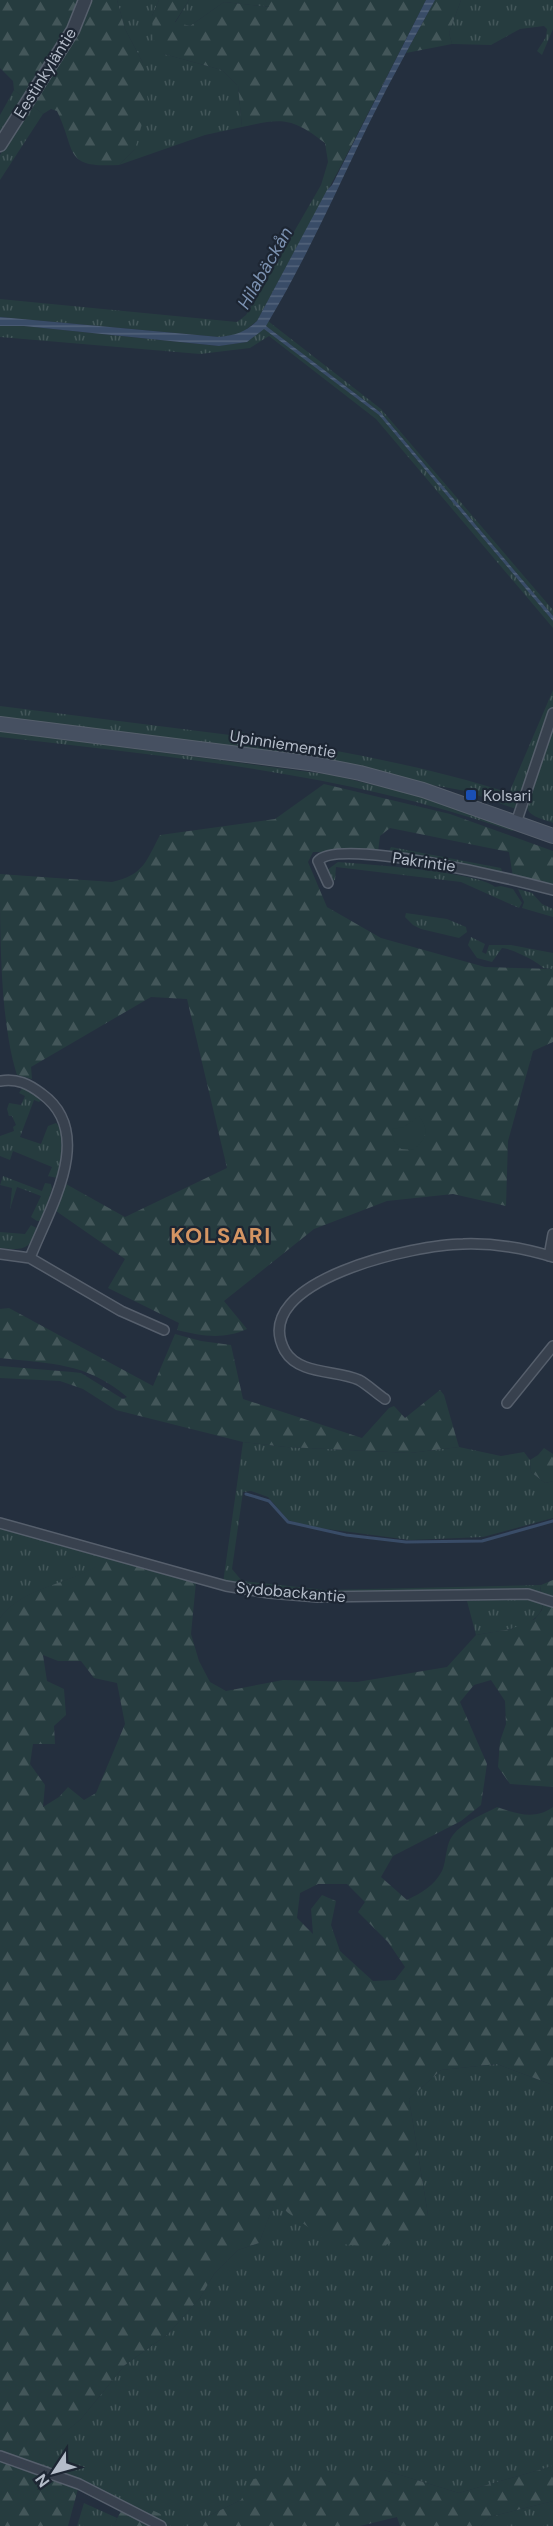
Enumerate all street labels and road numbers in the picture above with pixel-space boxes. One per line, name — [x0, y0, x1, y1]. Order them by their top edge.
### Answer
street label: Eestinkyläntie — [9, 24, 81, 122]
street label: Upinniementie — [228, 725, 338, 763]
street label: Pakrintie — [391, 847, 457, 877]
street label: Sydobackantie — [235, 1577, 347, 1607]

